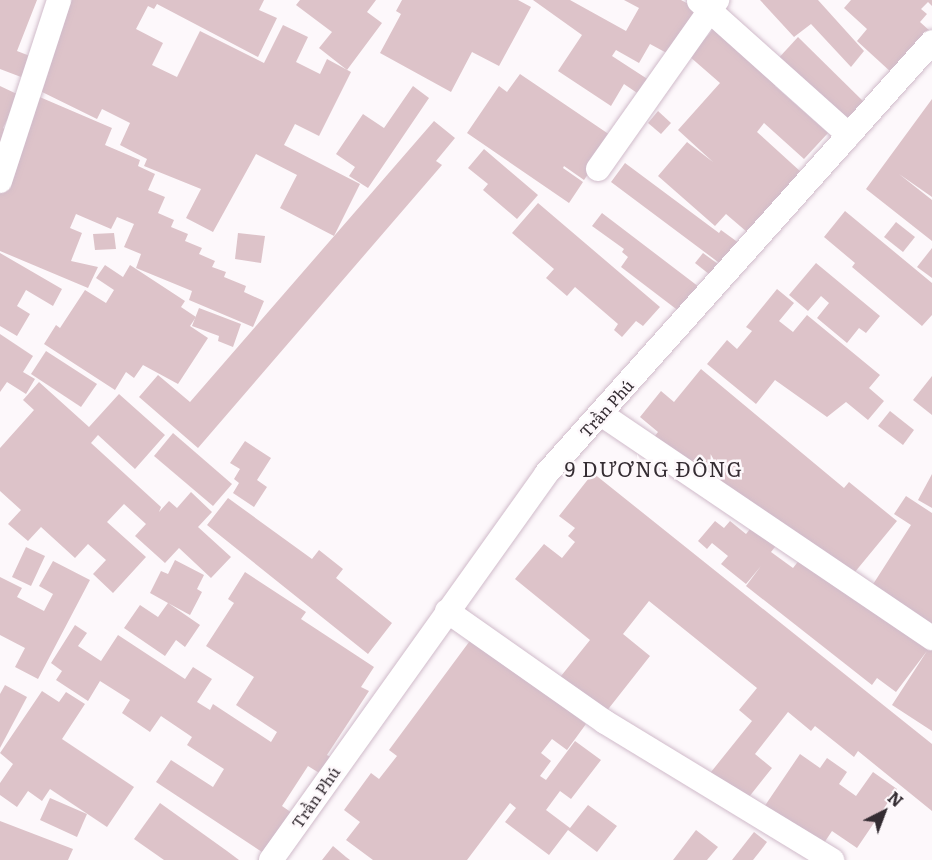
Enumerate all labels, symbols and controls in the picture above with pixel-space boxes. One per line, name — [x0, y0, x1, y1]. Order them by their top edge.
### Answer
street label: Trần Phú — [575, 375, 637, 441]
district label: 9 DƯƠNG ĐÔNG — [565, 456, 743, 480]
street label: Trần Phú — [287, 762, 343, 832]
north arrow — [854, 782, 914, 842]
text: N — [883, 785, 909, 812]

